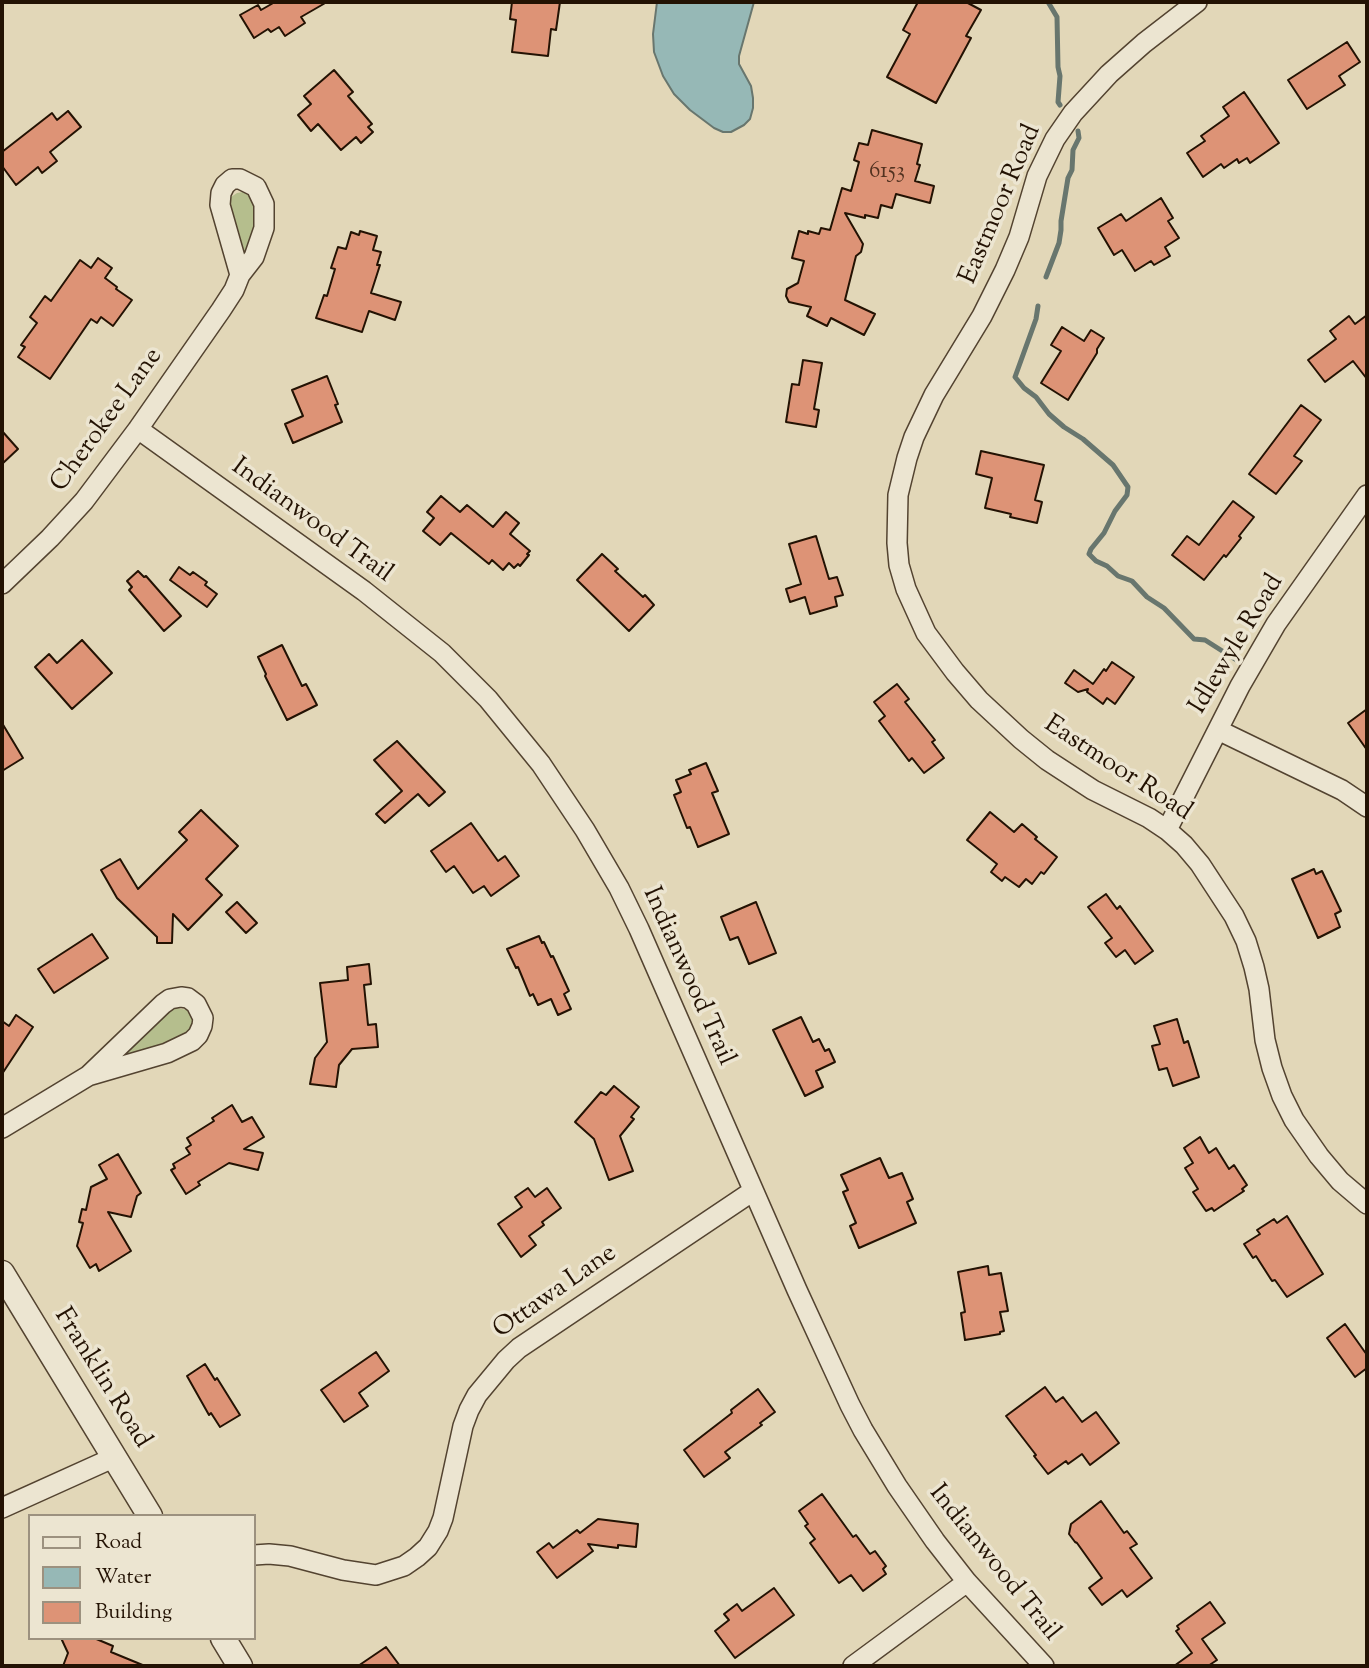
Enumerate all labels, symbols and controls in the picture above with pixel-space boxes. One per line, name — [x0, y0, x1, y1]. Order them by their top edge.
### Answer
street label: Eastmoor Road — [954, 121, 1050, 289]
house number: 6153 — [869, 159, 905, 187]
street label: Cherokee Lane — [45, 343, 171, 499]
street label: Indianwood Trail — [224, 453, 398, 591]
street label: Idlewyle Road — [1184, 570, 1292, 720]
street label: Eastmoor Road — [1037, 711, 1197, 829]
street label: Indianwood Trail — [634, 883, 740, 1071]
street label: Ottawa Lane — [488, 1239, 624, 1347]
street label: Franklin Road — [46, 1303, 156, 1455]
street label: Indianwood Trail — [920, 1480, 1066, 1648]
legend — [28, 1514, 256, 1640]
text: Road — [95, 1528, 142, 1558]
text: Water — [95, 1563, 151, 1593]
text: Building — [95, 1598, 172, 1628]

